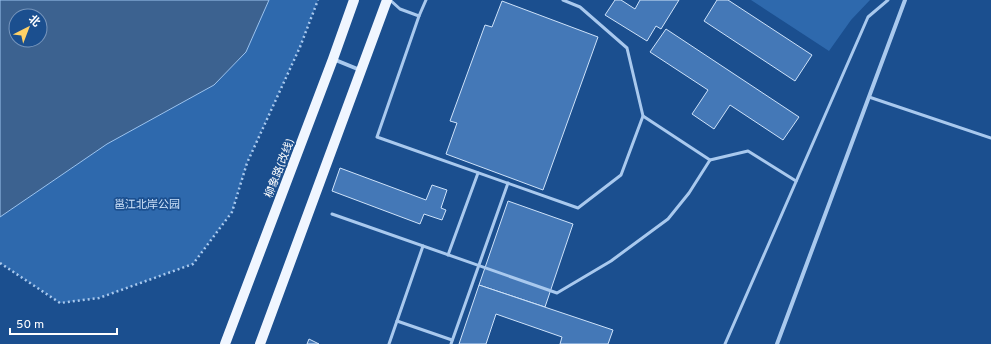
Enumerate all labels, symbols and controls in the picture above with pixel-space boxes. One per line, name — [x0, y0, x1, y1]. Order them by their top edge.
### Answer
north arrow — [8, 8, 48, 48]
text: 北 — [25, 12, 43, 30]
street label: 柳象路(改线) — [262, 137, 298, 200]
park label: 邕江北岸公园 — [114, 198, 180, 212]
scale bar — [10, 310, 117, 336]
text: 50 m — [16, 317, 44, 333]

